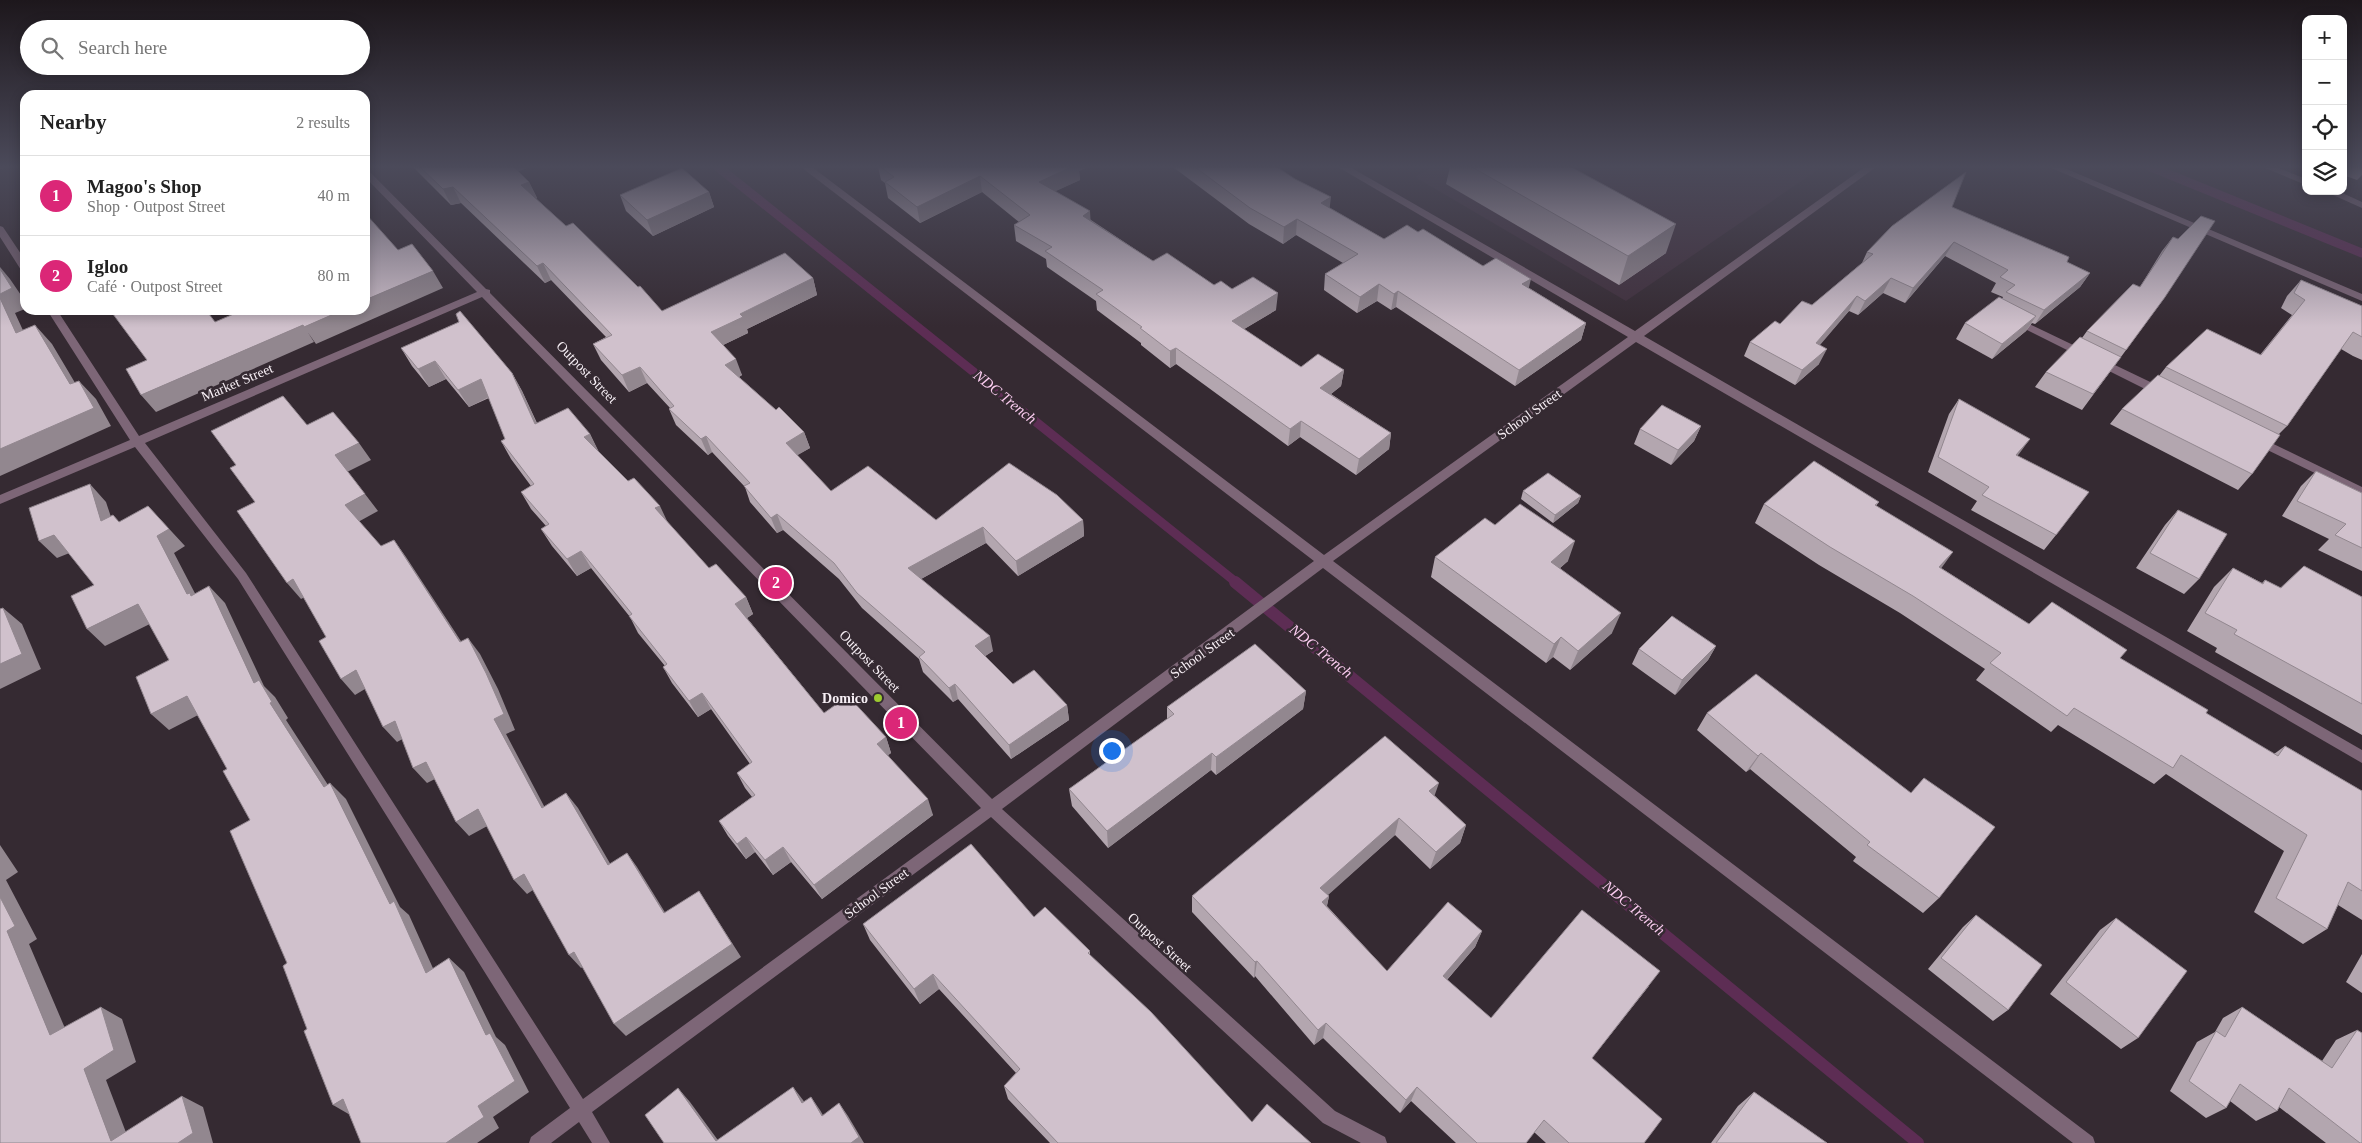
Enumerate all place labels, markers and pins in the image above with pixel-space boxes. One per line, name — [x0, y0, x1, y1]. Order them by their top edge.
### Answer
pin: 2 — [760, 564, 792, 602]
place label: Domico — [822, 691, 868, 706]
marker: Domico — [872, 692, 884, 704]
pin: 1 — [885, 704, 917, 742]

